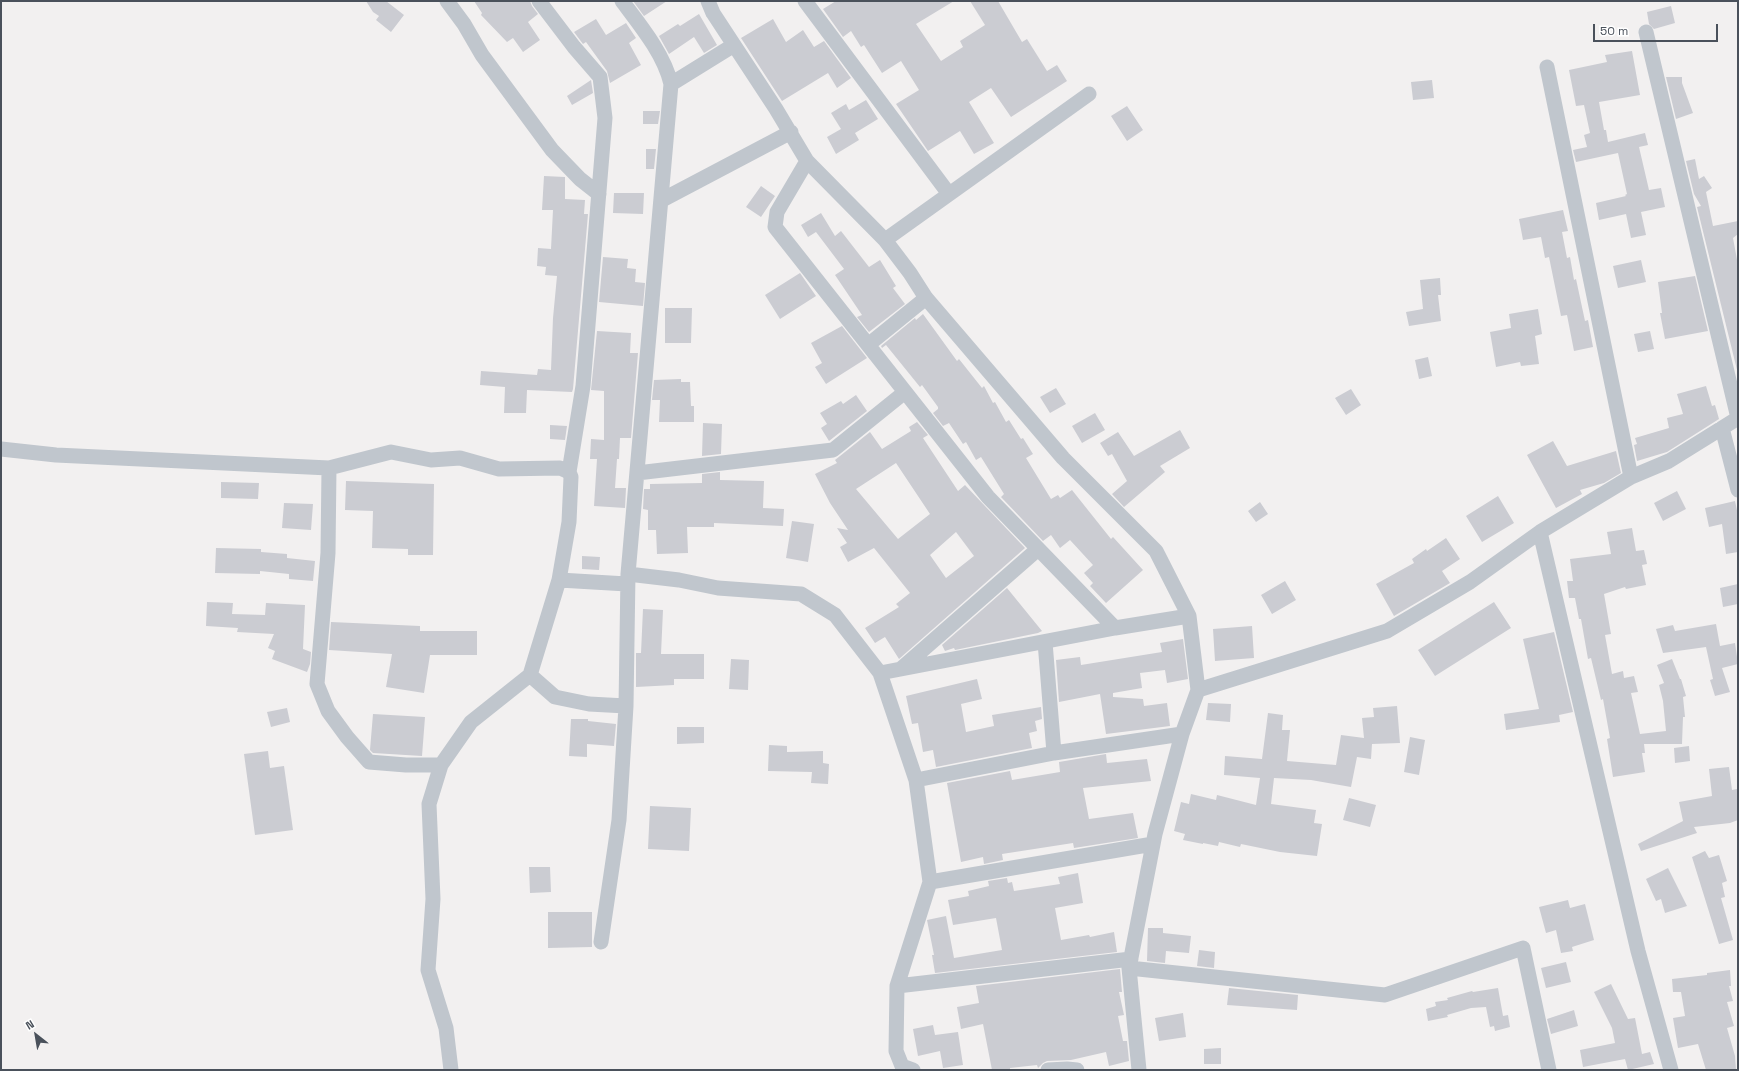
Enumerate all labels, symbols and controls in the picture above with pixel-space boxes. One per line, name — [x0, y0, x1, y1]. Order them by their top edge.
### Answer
scale bar — [1595, 16, 1720, 42]
text: 50 m — [1600, 23, 1628, 39]
north arrow — [16, 1015, 56, 1055]
text: N — [23, 1017, 37, 1033]

